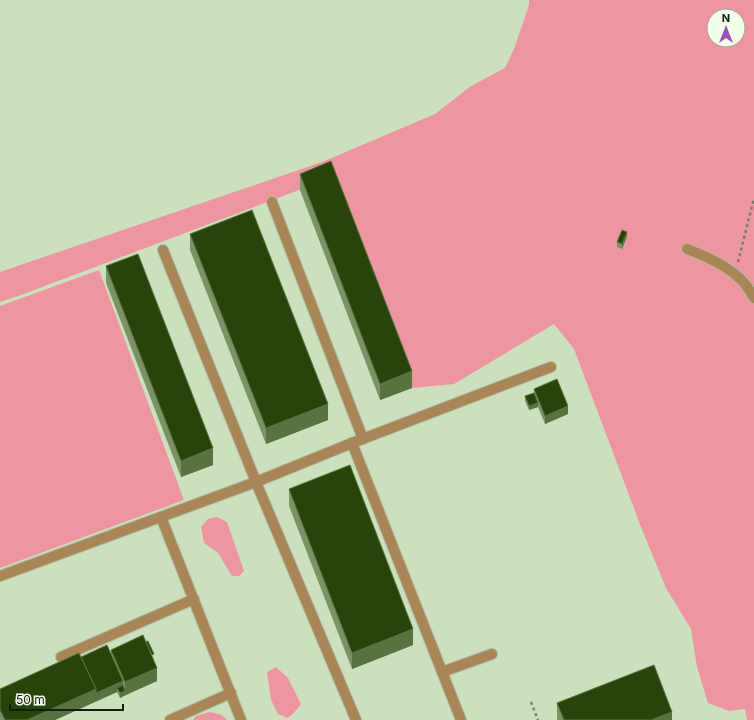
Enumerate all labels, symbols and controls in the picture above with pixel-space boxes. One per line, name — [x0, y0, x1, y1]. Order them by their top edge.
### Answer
north arrow — [706, 8, 746, 48]
text: N — [722, 11, 730, 25]
scale bar — [10, 686, 123, 712]
text: 50 m — [16, 692, 45, 707]

